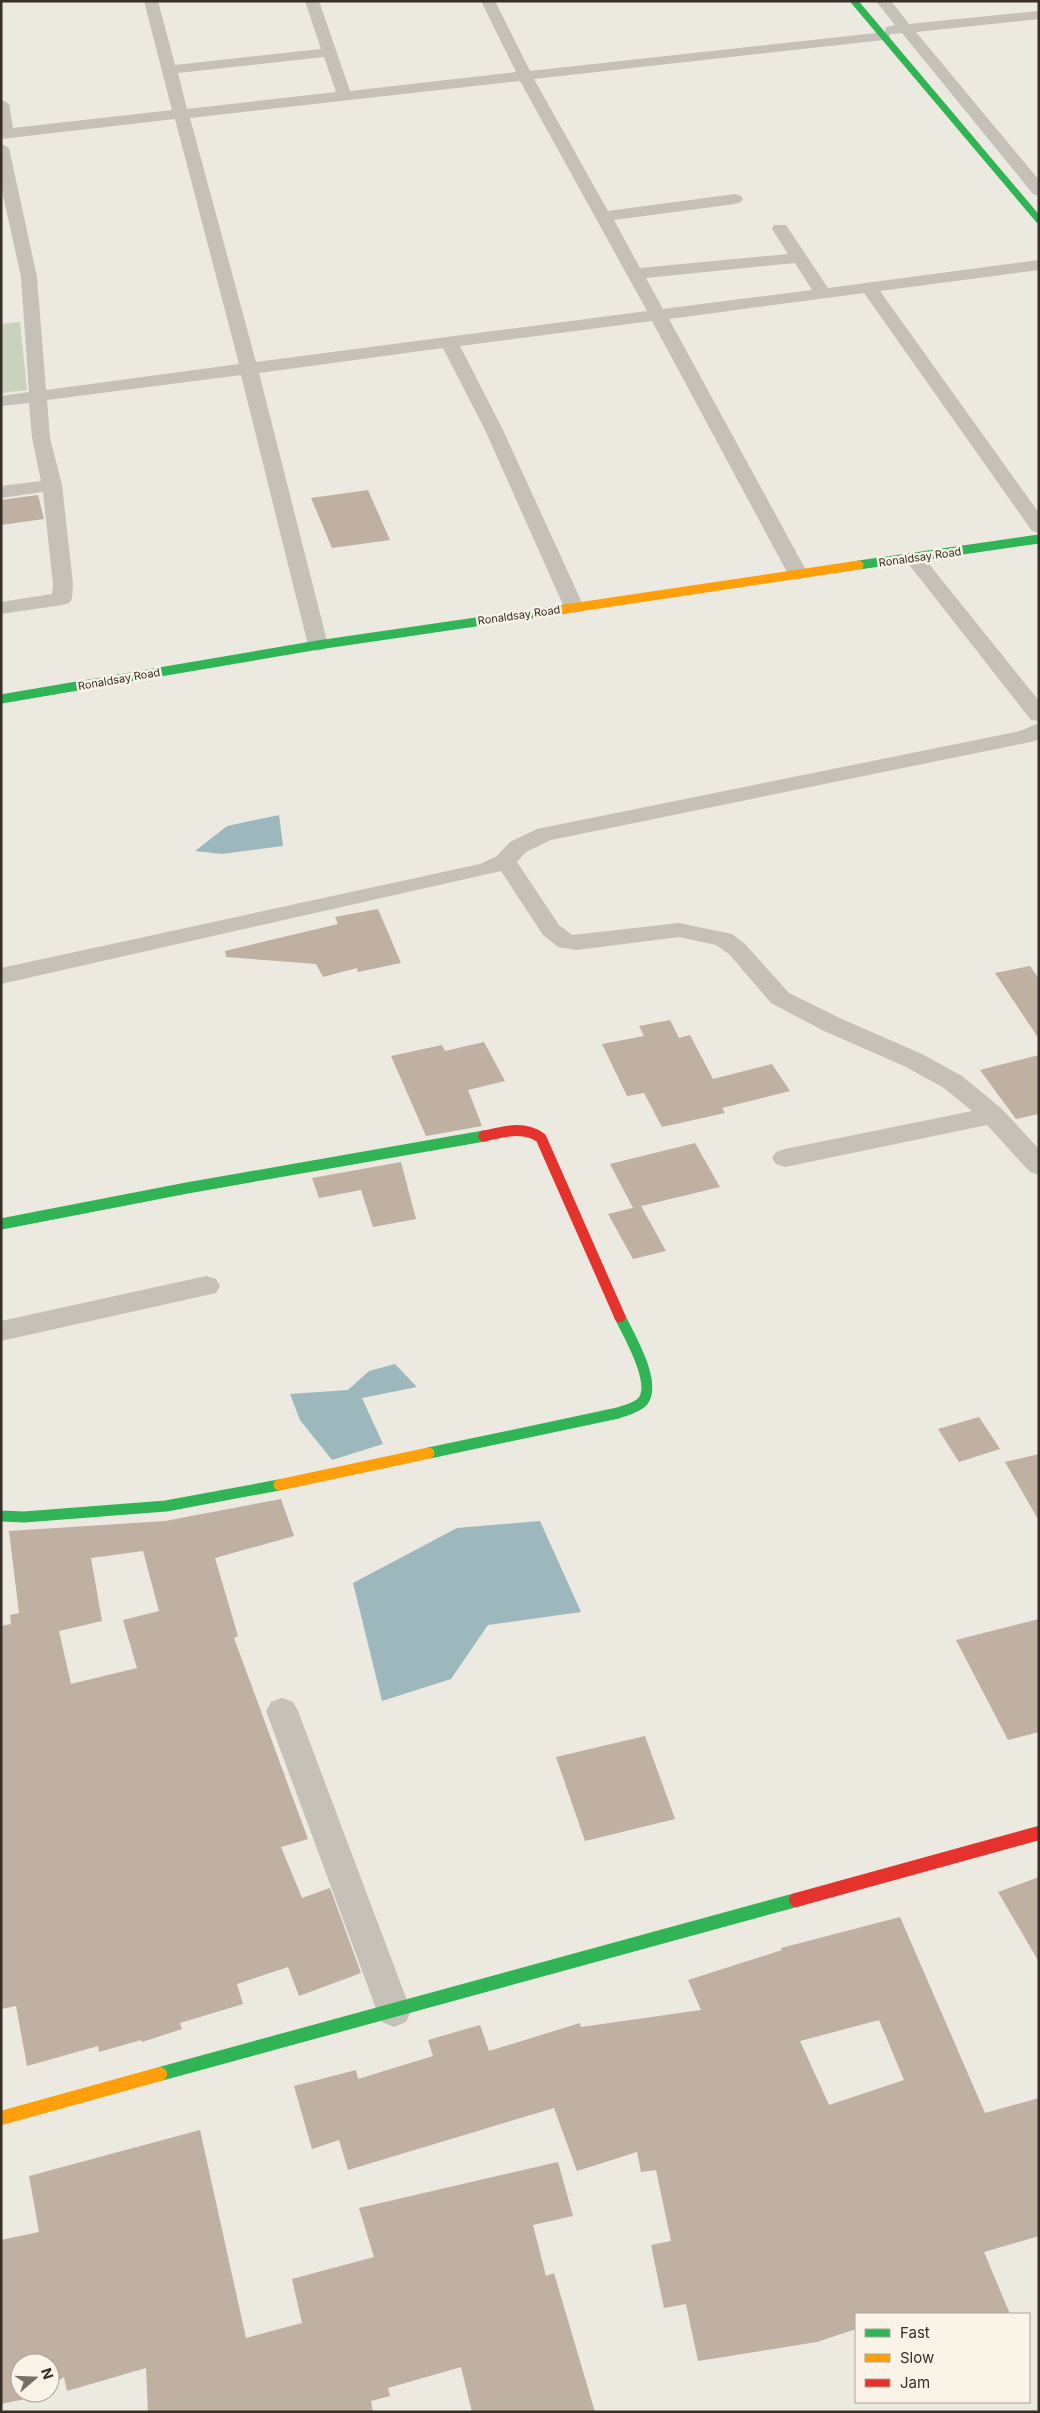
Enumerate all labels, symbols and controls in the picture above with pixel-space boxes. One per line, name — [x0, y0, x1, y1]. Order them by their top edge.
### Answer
street label: Ronaldsay Road — [878, 544, 962, 570]
street label: Ronaldsay Road — [477, 602, 561, 628]
street label: Ronaldsay Road — [77, 665, 161, 693]
legend — [855, 2313, 1030, 2403]
text: Fast — [900, 2323, 930, 2342]
text: Slow — [900, 2348, 934, 2367]
north arrow — [10, 2353, 60, 2403]
text: N — [38, 2366, 58, 2381]
text: Jam — [900, 2373, 930, 2392]

